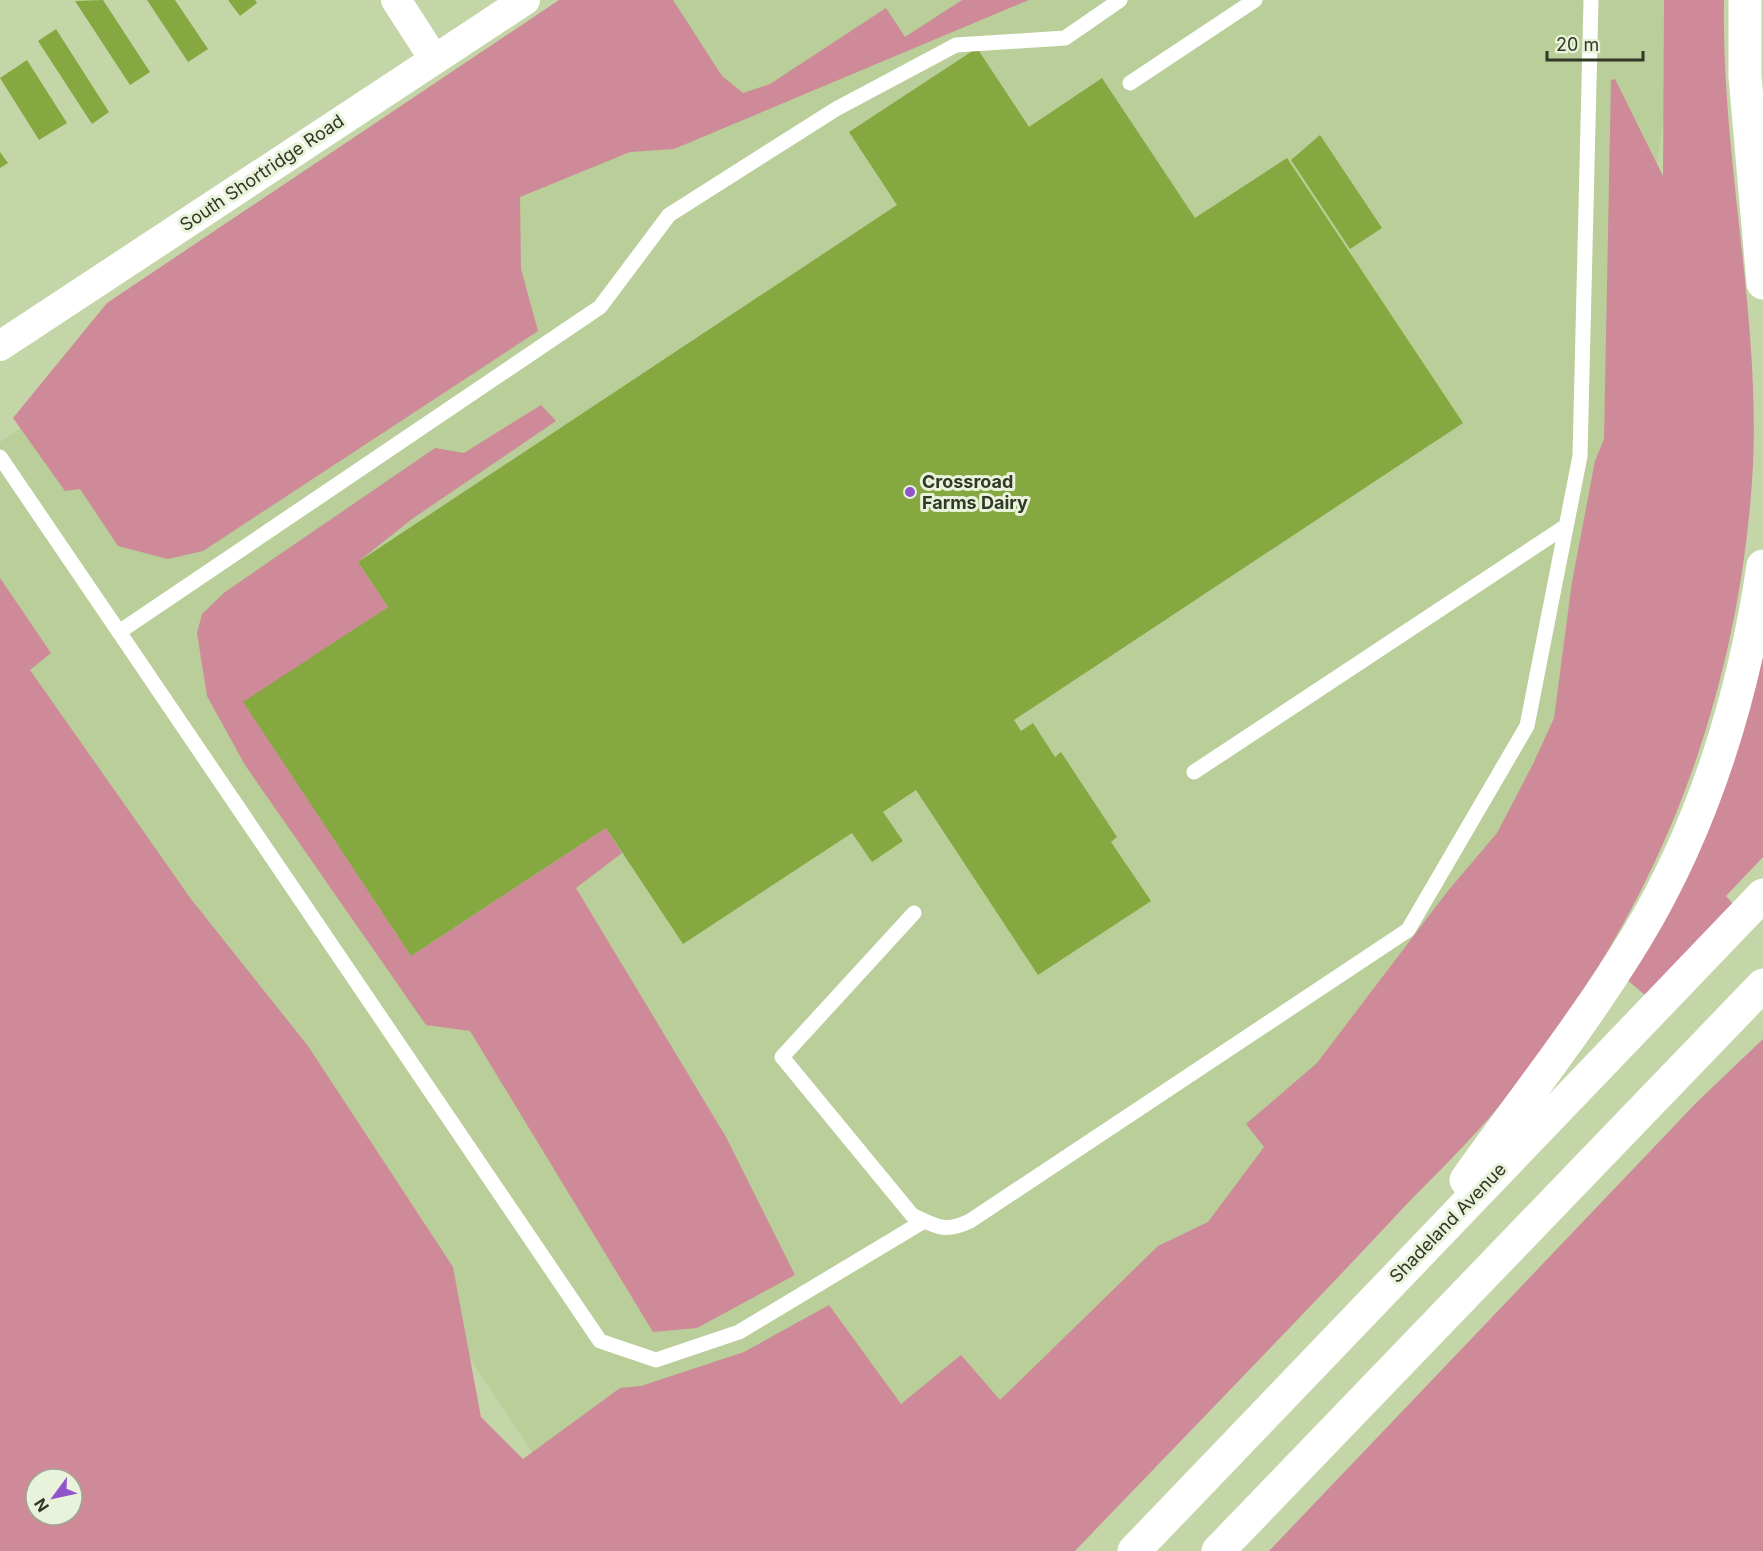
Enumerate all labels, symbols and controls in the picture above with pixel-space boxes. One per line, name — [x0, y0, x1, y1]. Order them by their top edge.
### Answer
scale bar — [1547, 24, 1643, 62]
text: 20 m — [1556, 34, 1599, 55]
street label: South Shortridge Road — [176, 110, 348, 235]
place label: Crossroad Farms Dairy — [922, 471, 1028, 513]
marker: Crossroad Farms Dairy — [903, 485, 917, 499]
street label: Shadeland Avenue — [1385, 1158, 1510, 1287]
north arrow — [24, 1467, 84, 1527]
text: N — [30, 1495, 53, 1516]

